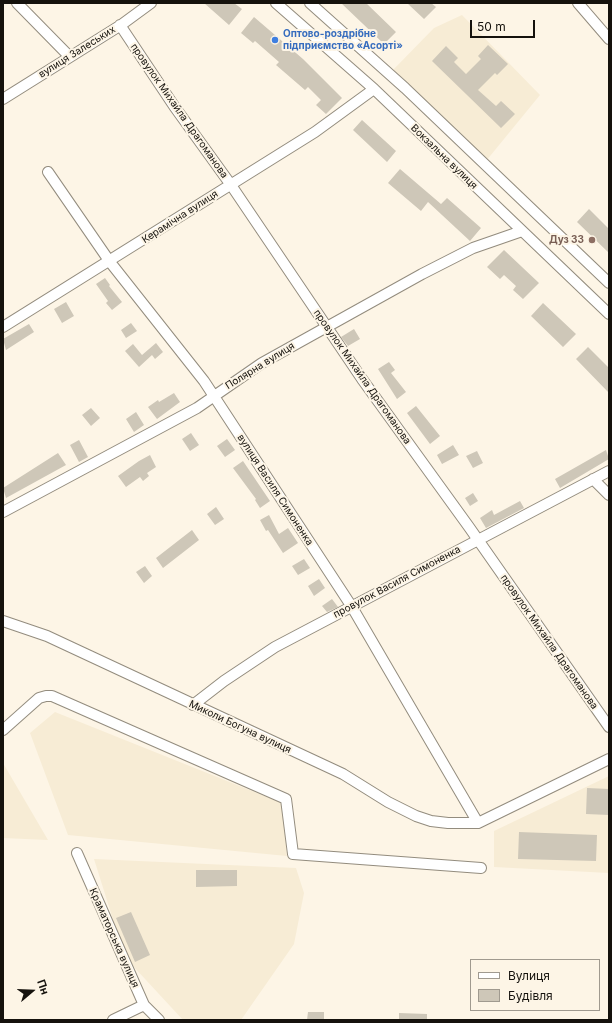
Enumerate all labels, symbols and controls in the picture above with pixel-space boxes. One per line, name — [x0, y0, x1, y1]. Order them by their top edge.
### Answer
scale bar — [472, 12, 537, 38]
text: 50 m — [477, 19, 506, 34]
street label: вулиця Залеських — [36, 24, 118, 80]
place label: Оптово-роздрібне підприємство «Асортi» — [283, 28, 403, 52]
marker: Оптово-роздрібне підприємство «Асортi» — [270, 35, 280, 45]
street label: провулок Михайла Драгоманова — [128, 41, 230, 181]
street label: Вокзальна вулиця — [408, 122, 480, 192]
street label: Керамічна вулиця — [140, 188, 220, 246]
place label: Дуз 33 — [549, 234, 584, 246]
marker: Дуз 33 — [587, 235, 597, 245]
street label: провулок Михайла Драгоманова — [311, 307, 413, 447]
street label: Полярна вулиця — [223, 340, 297, 392]
street label: вулиця Василя Симоненка — [234, 432, 316, 548]
street label: провулок Василя Симоненка — [331, 543, 463, 621]
street label: провулок Михайла Драгоманова — [498, 572, 600, 712]
street label: Миколи Богуна вулиця — [187, 698, 293, 756]
street label: Краматорська вулиця — [87, 886, 141, 990]
legend — [470, 959, 600, 1011]
text: Вулиця — [508, 968, 550, 983]
north arrow — [12, 971, 52, 1011]
text: Пн — [34, 978, 52, 996]
text: Будівля — [508, 988, 553, 1003]

